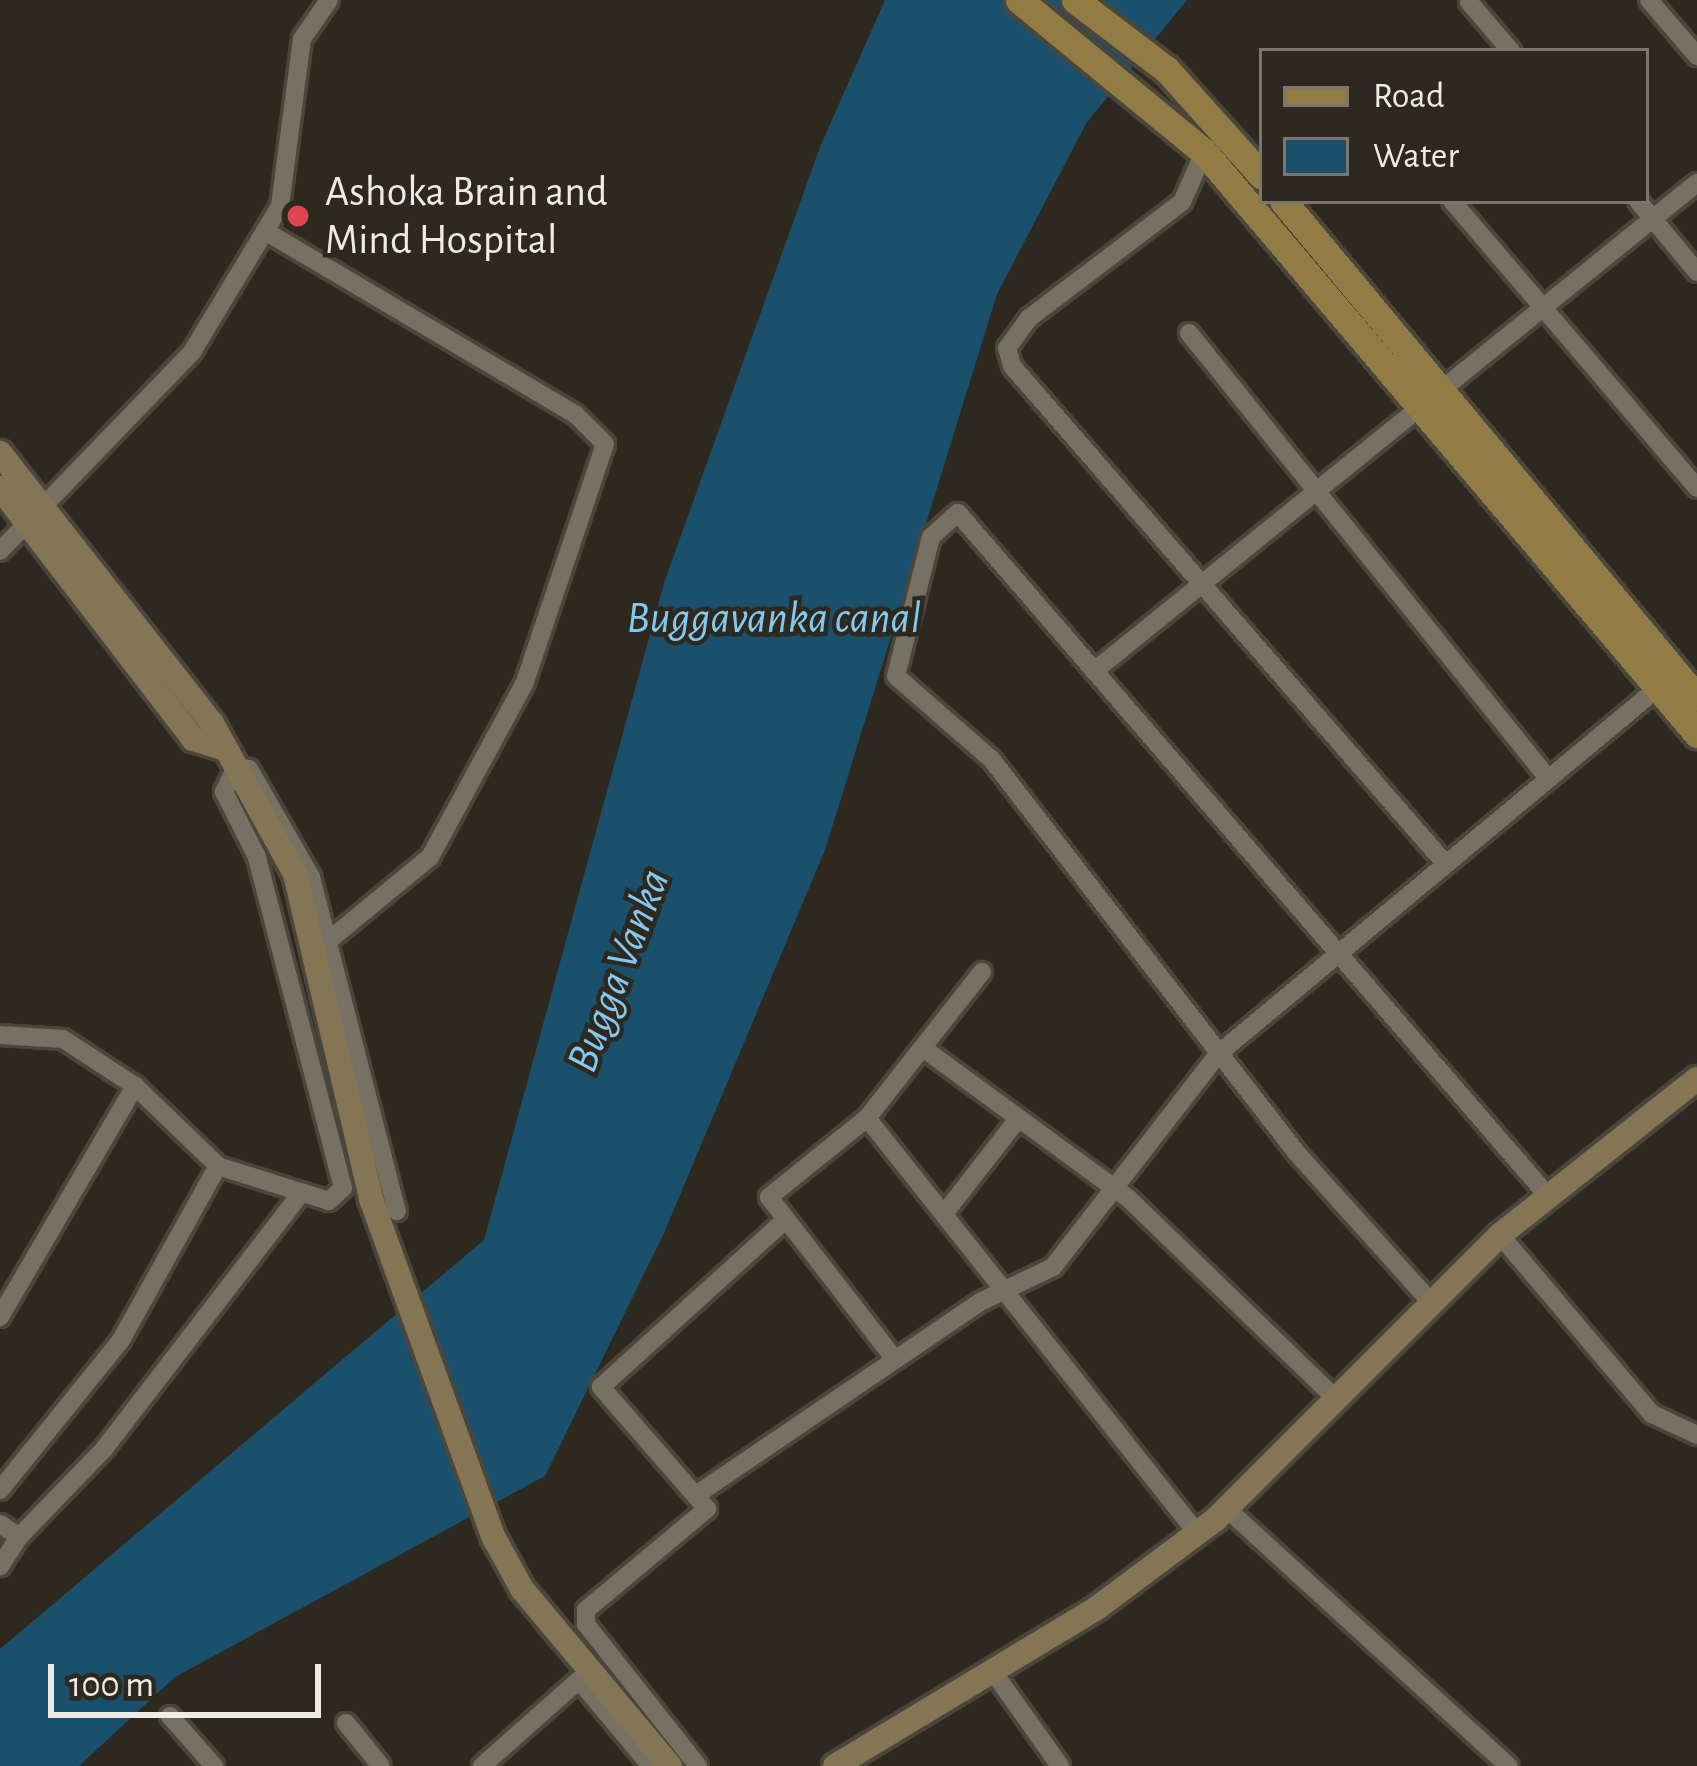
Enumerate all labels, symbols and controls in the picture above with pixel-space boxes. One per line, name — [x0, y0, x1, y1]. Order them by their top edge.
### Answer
legend — [1259, 48, 1649, 204]
text: Road — [1373, 78, 1445, 114]
text: Water — [1373, 138, 1459, 174]
place label: Ashoka Brain and Mind Hospital — [325, 167, 608, 266]
marker: Ashoka Brain and Mind Hospital — [282, 200, 314, 232]
water label: Buggavanka canal — [627, 592, 921, 646]
water label: Bugga Vanka — [556, 862, 682, 1080]
scale bar — [54, 1640, 327, 1714]
text: 100 m — [69, 1667, 154, 1703]

